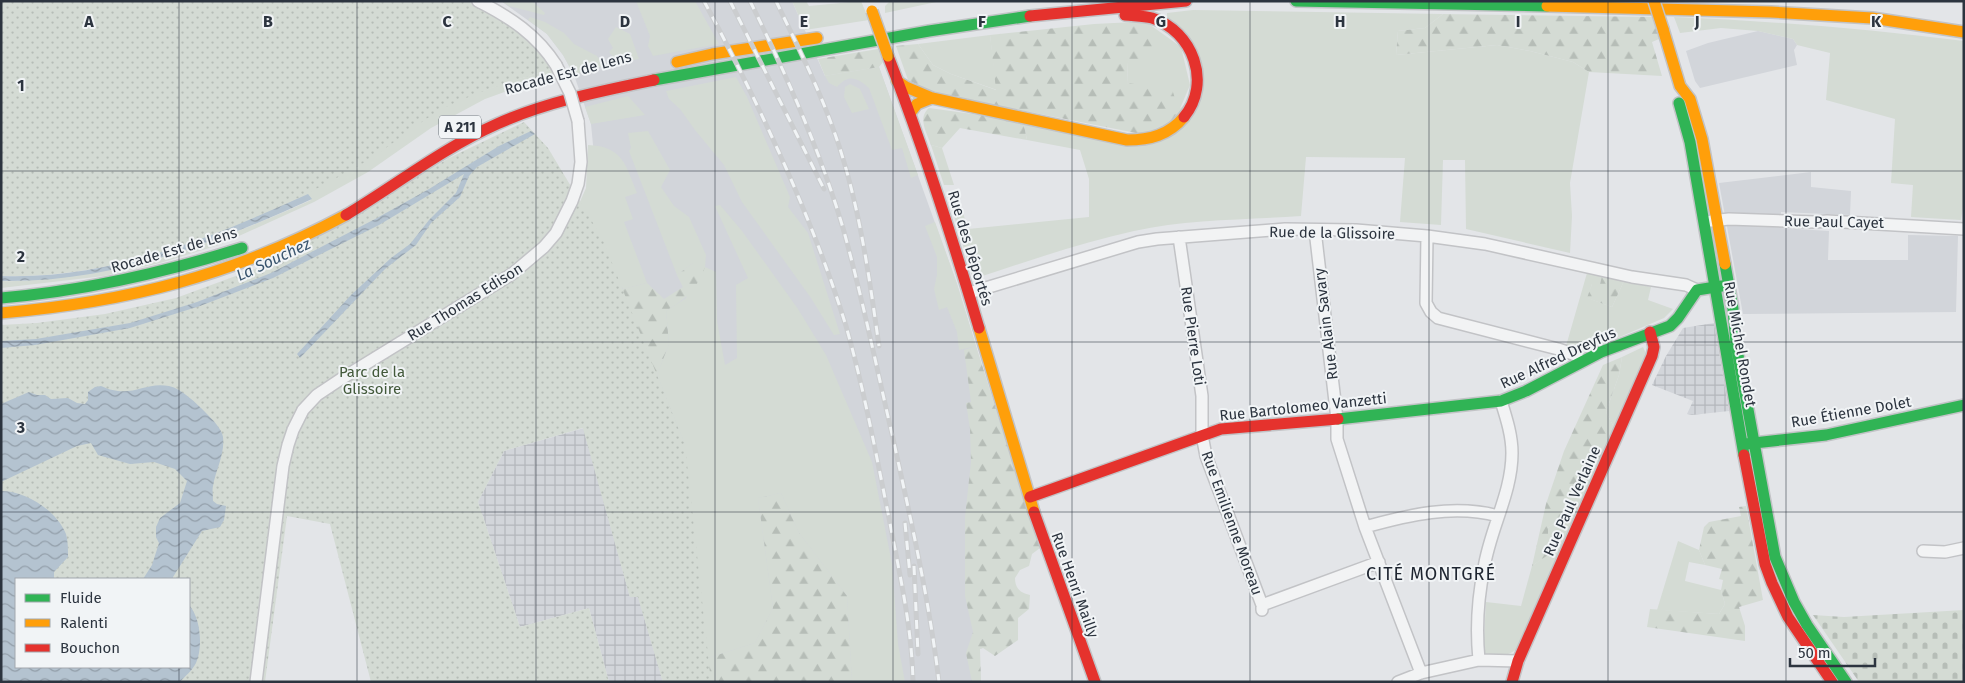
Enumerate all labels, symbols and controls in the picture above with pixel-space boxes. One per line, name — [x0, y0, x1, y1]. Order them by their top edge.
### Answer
text: A — [83, 12, 94, 31]
text: B — [263, 12, 273, 31]
text: C — [442, 12, 452, 31]
text: D — [620, 12, 630, 31]
text: E — [800, 12, 808, 31]
text: F — [978, 12, 986, 31]
text: G — [1156, 12, 1166, 31]
text: H — [1335, 12, 1345, 31]
text: I — [1516, 12, 1520, 31]
text: J — [1693, 12, 1700, 31]
text: K — [1871, 12, 1882, 31]
street label: Rocade Est de Lens — [503, 47, 633, 99]
text: 1 — [17, 76, 25, 95]
road number: A 211 — [439, 115, 481, 138]
street label: Rue des Déportés — [944, 188, 996, 308]
street label: Rue Paul Cayet — [1784, 212, 1885, 232]
street label: Rocade Est de Lens — [109, 223, 239, 277]
street label: Rue de la Glissoire — [1269, 223, 1395, 243]
water label: La Souchez — [233, 234, 313, 285]
text: 2 — [17, 247, 25, 266]
street label: Rue Thomas Edison — [404, 259, 526, 345]
street label: Rue Alain Savary — [1310, 266, 1342, 381]
street label: Rue Michel Rondet — [1720, 280, 1760, 409]
street label: Rue Pierre Loti — [1177, 285, 1209, 387]
street label: Rue Alfred Dreyfus — [1497, 323, 1619, 393]
park label: Parc de la Glissoire — [339, 363, 405, 398]
street label: Rue Bartolomeo Vanzetti — [1218, 389, 1388, 425]
street label: Rue Étienne Dolet — [1790, 392, 1913, 431]
text: 3 — [16, 418, 25, 437]
street label: Rue Paul Verlaine — [1540, 443, 1604, 559]
street label: Rue Emilienne Moreau — [1198, 448, 1266, 598]
street label: Rue Henri Mailly — [1048, 530, 1103, 641]
district label: CITÉ MONTGRÉ — [1366, 562, 1496, 585]
legend — [15, 578, 190, 668]
text: Fluide — [60, 589, 102, 607]
text: Ralenti — [60, 614, 108, 632]
scale bar — [1790, 636, 1875, 668]
text: Bouchon — [60, 639, 120, 657]
text: 50 m — [1798, 644, 1831, 662]

